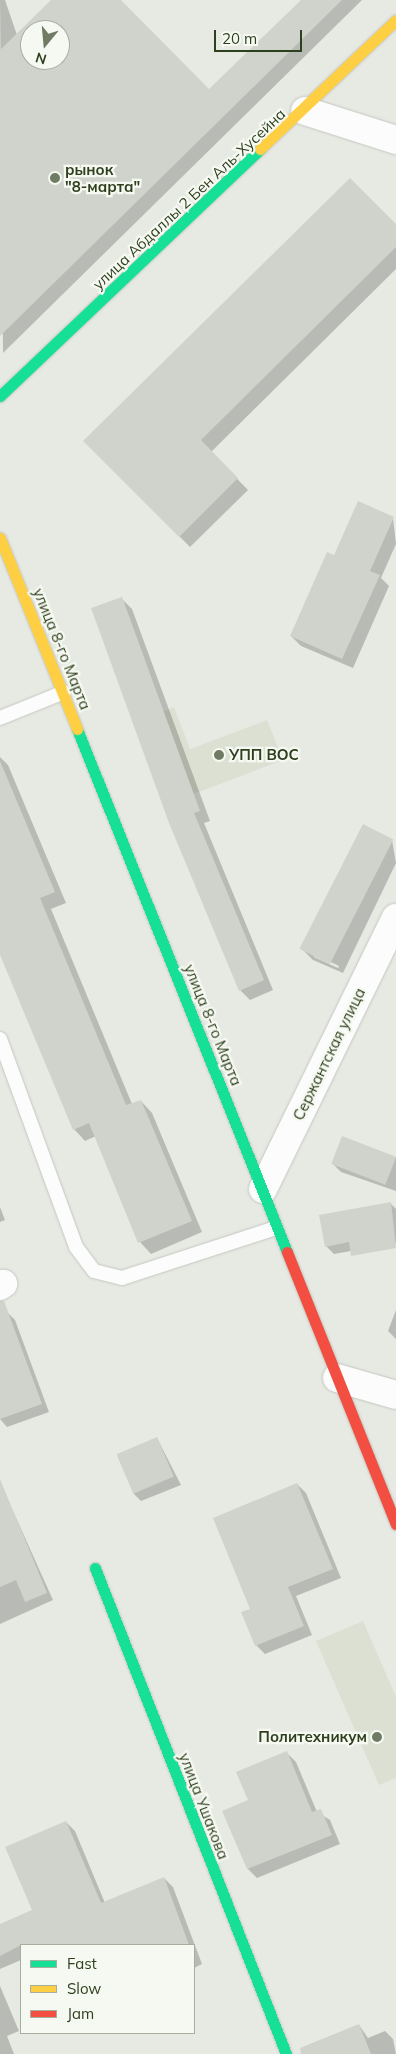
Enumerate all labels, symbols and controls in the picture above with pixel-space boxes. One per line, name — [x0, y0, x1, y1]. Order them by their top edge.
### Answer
north arrow — [20, 20, 70, 70]
scale bar — [216, 20, 304, 52]
text: 20 m — [222, 29, 257, 48]
text: N — [33, 48, 49, 69]
street label: улица Абдаллы 2 Бен Аль-Хусейна — [89, 105, 289, 293]
place label: рынок "8-марта" — [65, 160, 140, 195]
marker: рынок "8-марта" — [49, 172, 61, 184]
street label: улица 8-го Марта — [29, 586, 95, 712]
place label: УПП ВОС — [229, 746, 299, 764]
marker: УПП ВОС — [213, 749, 225, 761]
street label: улица 8-го Марта — [180, 962, 246, 1088]
street label: Сержантская улица — [289, 985, 369, 1123]
place label: Политехникум — [258, 1728, 367, 1746]
marker: Политехникум — [371, 1731, 383, 1743]
street label: улица Ушакова — [175, 1750, 233, 1862]
legend — [20, 1944, 195, 2034]
text: Fast — [67, 1954, 97, 1973]
text: Slow — [67, 1979, 101, 1998]
text: Jam — [67, 2004, 94, 2023]

